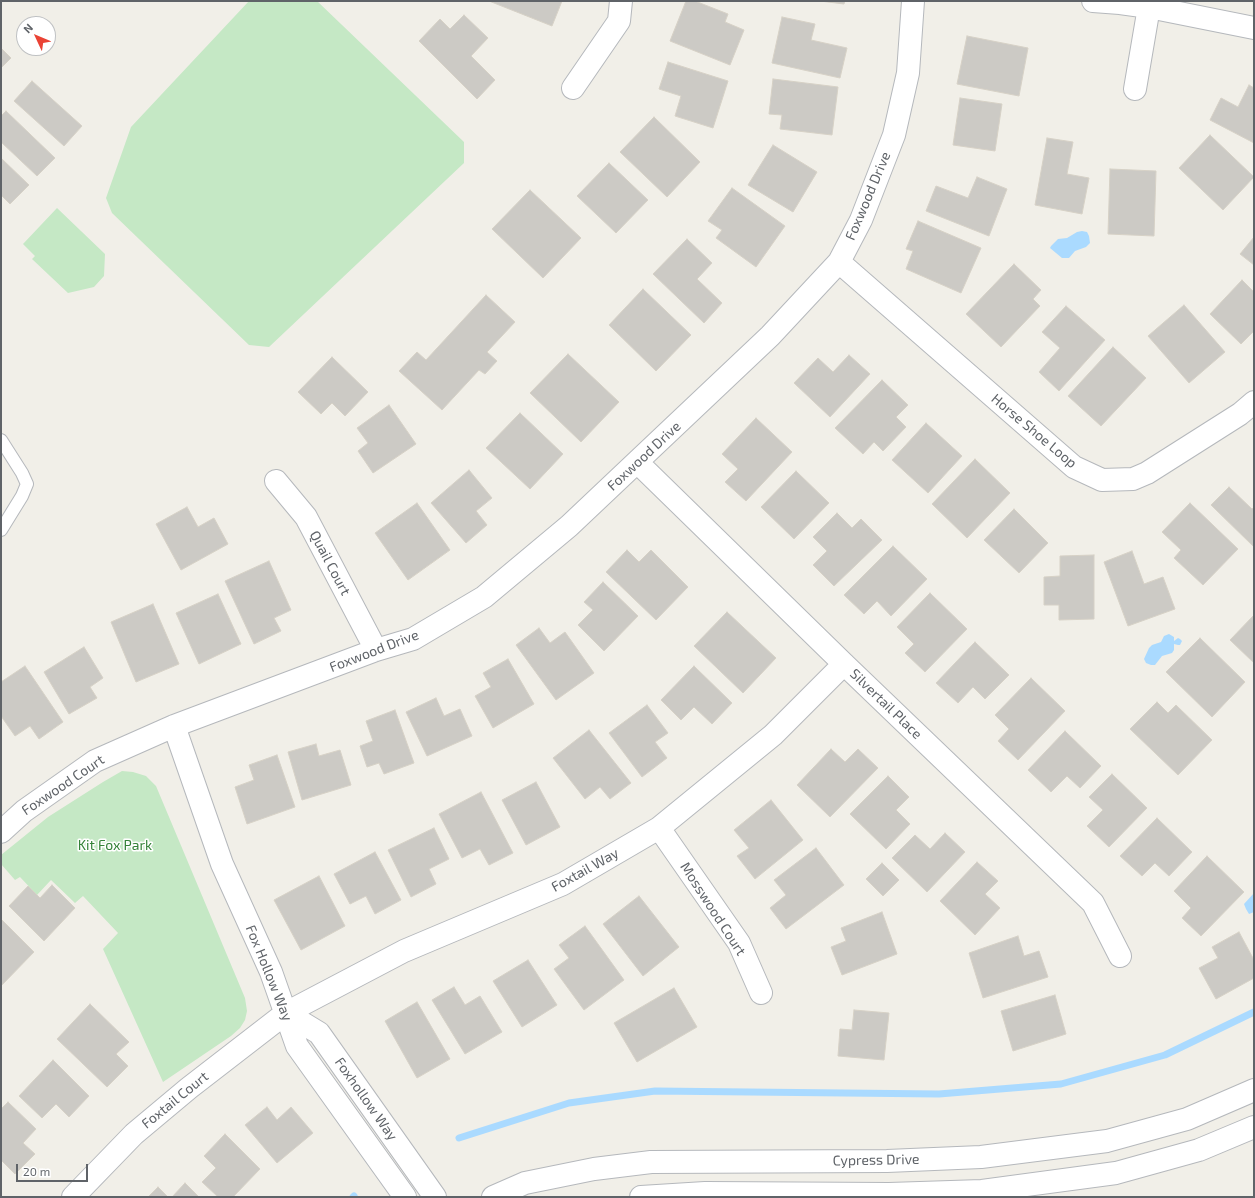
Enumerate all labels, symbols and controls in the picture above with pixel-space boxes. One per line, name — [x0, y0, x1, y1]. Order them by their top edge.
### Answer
north arrow — [16, 16, 56, 56]
text: N — [20, 21, 35, 35]
street label: Foxwood Drive — [842, 149, 894, 243]
street label: Horse Shoe Loop — [988, 390, 1080, 472]
street label: Foxwood Drive — [604, 418, 684, 494]
street label: Quail Court — [306, 528, 354, 598]
street label: Foxwood Drive — [327, 626, 421, 676]
street label: Silvertail Place — [846, 665, 926, 743]
street label: Foxwood Court — [19, 751, 107, 819]
park label: Kit Fox Park — [78, 837, 152, 853]
street label: Foxtail Way — [548, 845, 622, 895]
street label: Mosswood Court — [677, 859, 749, 959]
street label: Fox Hollow Way — [242, 923, 296, 1023]
street label: Foxhollow Way — [331, 1054, 401, 1144]
street label: Foxtail Court — [138, 1068, 212, 1132]
street label: Cypress Drive — [832, 1151, 920, 1169]
scale bar — [18, 1156, 90, 1182]
text: 20 m — [23, 1164, 50, 1178]

